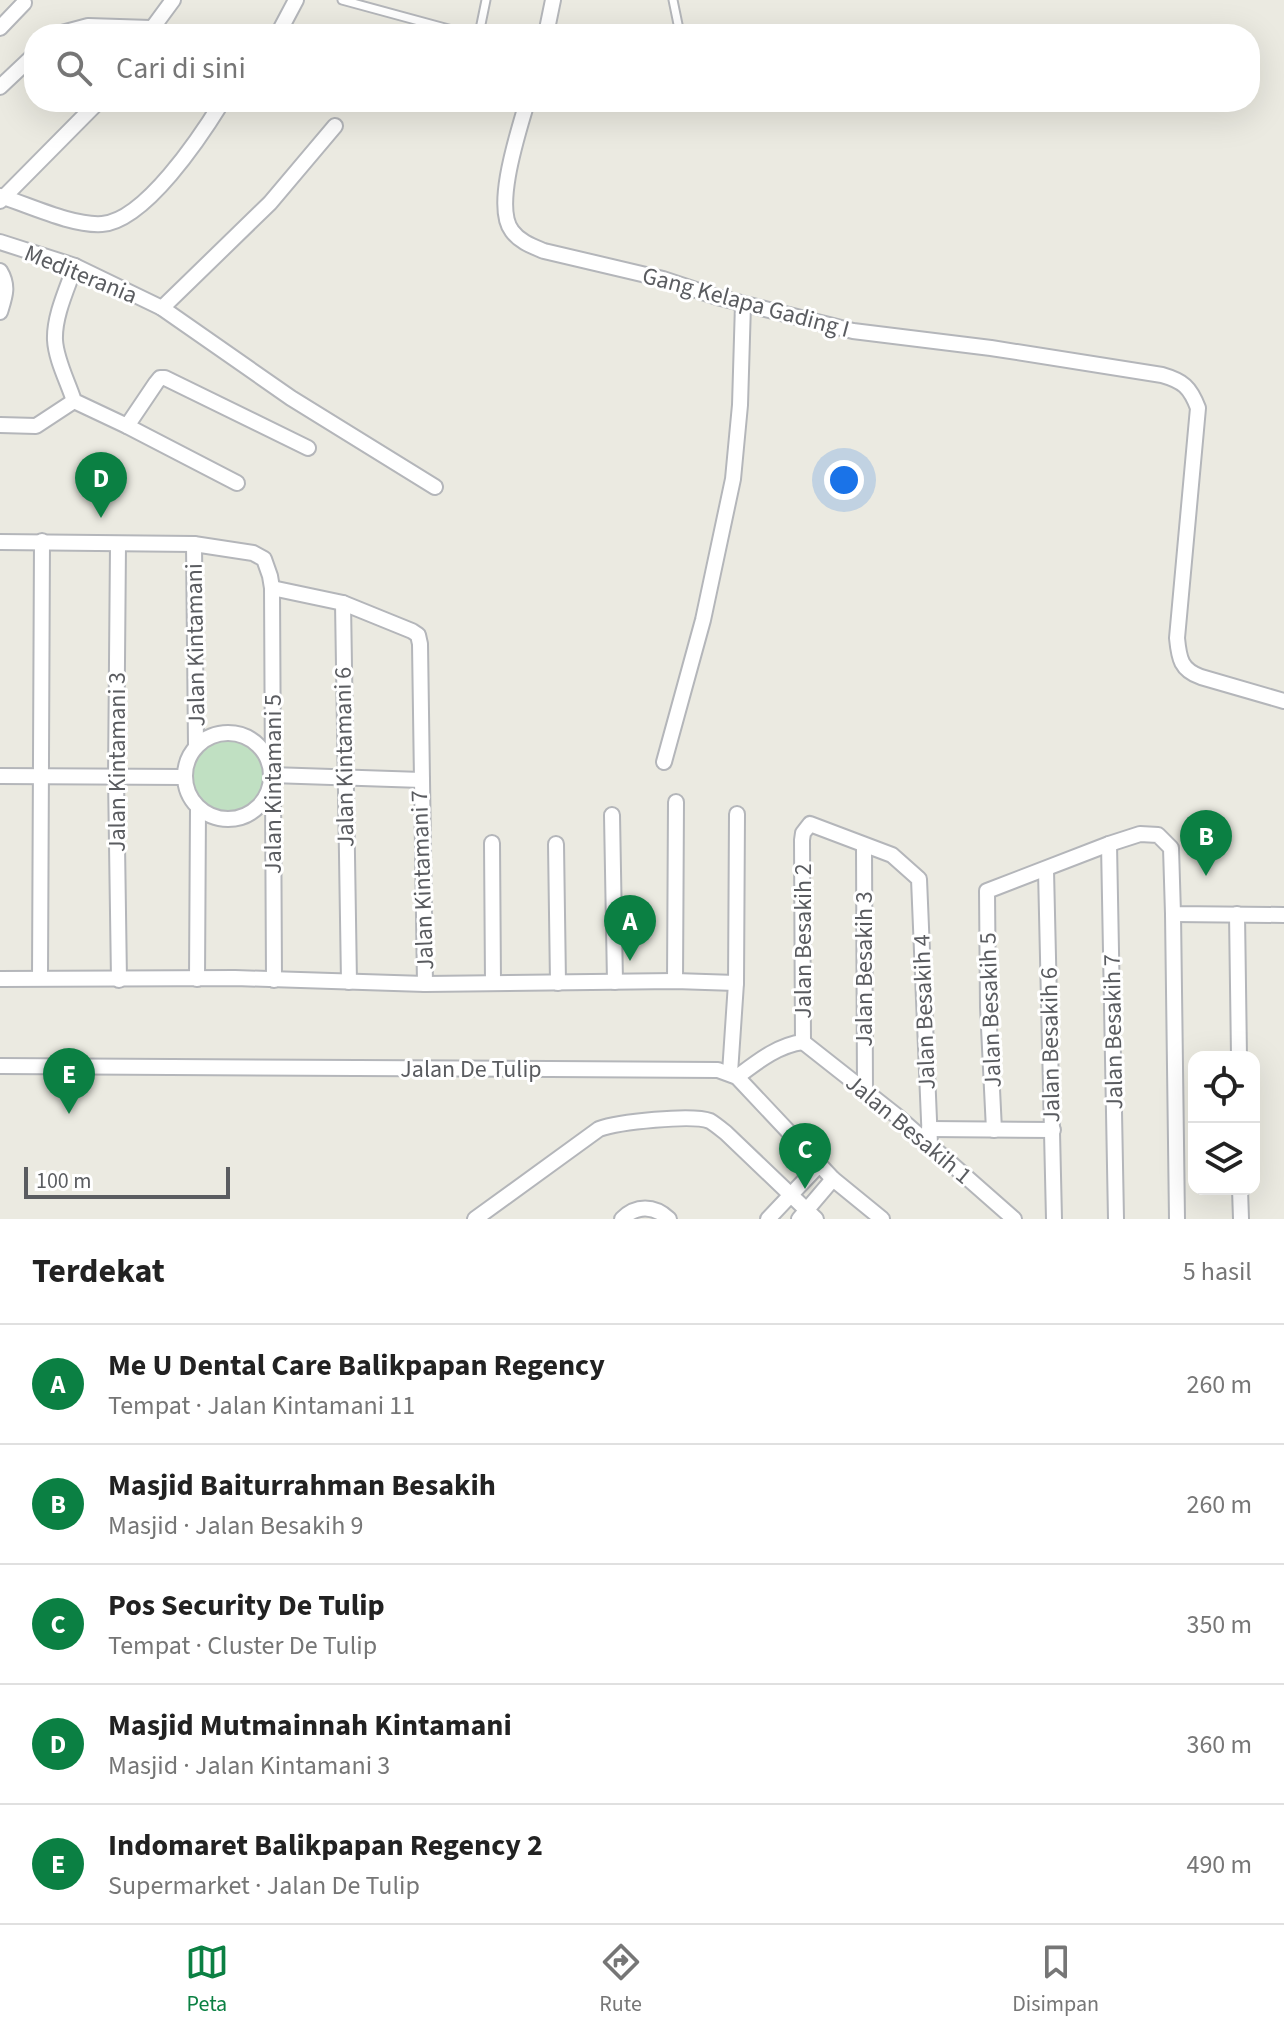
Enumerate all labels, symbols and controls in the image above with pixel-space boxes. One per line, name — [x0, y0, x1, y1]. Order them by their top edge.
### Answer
search box — [24, 24, 1260, 112]
icon: search — [52, 46, 96, 90]
text: Cari di sini — [116, 47, 246, 90]
street label: Mediterania — [19, 236, 143, 313]
street label: Gang Kelapa Gading I — [638, 258, 853, 347]
pin: D — [75, 452, 127, 518]
your location — [824, 460, 864, 500]
street label: Jalan Kintamani — [177, 563, 214, 727]
street label: Jalan Kintamani 6 — [325, 667, 364, 847]
street label: Jalan Kintamani 3 — [100, 672, 135, 852]
street label: Jalan Kintamani 5 — [256, 694, 291, 874]
street label: Jalan Kintamani 7 — [402, 789, 443, 971]
pin: B — [1180, 810, 1232, 876]
street label: Jalan Besakih 2 — [786, 863, 821, 1019]
street label: Jalan Besakih 3 — [847, 891, 882, 1047]
pin: A — [604, 895, 656, 961]
street label: Jalan Besakih 5 — [970, 932, 1011, 1088]
street label: Jalan Besakih 4 — [904, 934, 945, 1090]
street label: Jalan Besakih 7 — [1095, 954, 1132, 1110]
street label: Jalan Besakih 6 — [1032, 967, 1069, 1123]
pin: E — [43, 1048, 95, 1114]
map controls — [1188, 1051, 1260, 1195]
button: locate — [1188, 1051, 1260, 1123]
street label: Jalan De Tulip — [400, 1052, 542, 1087]
street label: Jalan Besakih 1 — [838, 1066, 979, 1193]
pin: C — [779, 1123, 831, 1189]
button: layers — [1188, 1123, 1260, 1195]
scale bar — [24, 1163, 230, 1199]
text: 100 m — [36, 1165, 91, 1197]
text: Terdekat — [32, 1247, 165, 1296]
text: 5 hasil — [1183, 1253, 1252, 1290]
text: Me U Dental Care Balikpapan Regency — [108, 1344, 605, 1387]
text: A — [51, 1366, 65, 1403]
text: 260 m — [1186, 1366, 1252, 1403]
text: Tempat · Jalan Kintamani 11 — [108, 1387, 415, 1424]
text: Masjid Baiturrahman Besakih — [108, 1464, 496, 1507]
text: B — [50, 1486, 66, 1523]
text: 260 m — [1186, 1486, 1252, 1523]
text: Masjid · Jalan Besakih 9 — [108, 1507, 363, 1544]
text: Pos Security De Tulip — [108, 1584, 385, 1627]
text: C — [50, 1606, 66, 1643]
text: 350 m — [1186, 1606, 1252, 1643]
text: Tempat · Cluster De Tulip — [108, 1627, 377, 1664]
text: Masjid Mutmainnah Kintamani — [108, 1704, 512, 1747]
text: D — [50, 1726, 66, 1763]
text: 360 m — [1186, 1726, 1252, 1763]
text: Masjid · Jalan Kintamani 3 — [108, 1747, 390, 1784]
text: Indomaret Balikpapan Regency 2 — [108, 1824, 543, 1867]
text: E — [51, 1846, 65, 1883]
text: 490 m — [1186, 1846, 1252, 1883]
text: Supermarket · Jalan De Tulip — [108, 1867, 420, 1904]
tab: Peta — [185, 1940, 229, 2020]
tab: Rute — [599, 1940, 643, 2020]
tab: Disimpan — [1012, 1940, 1099, 2020]

